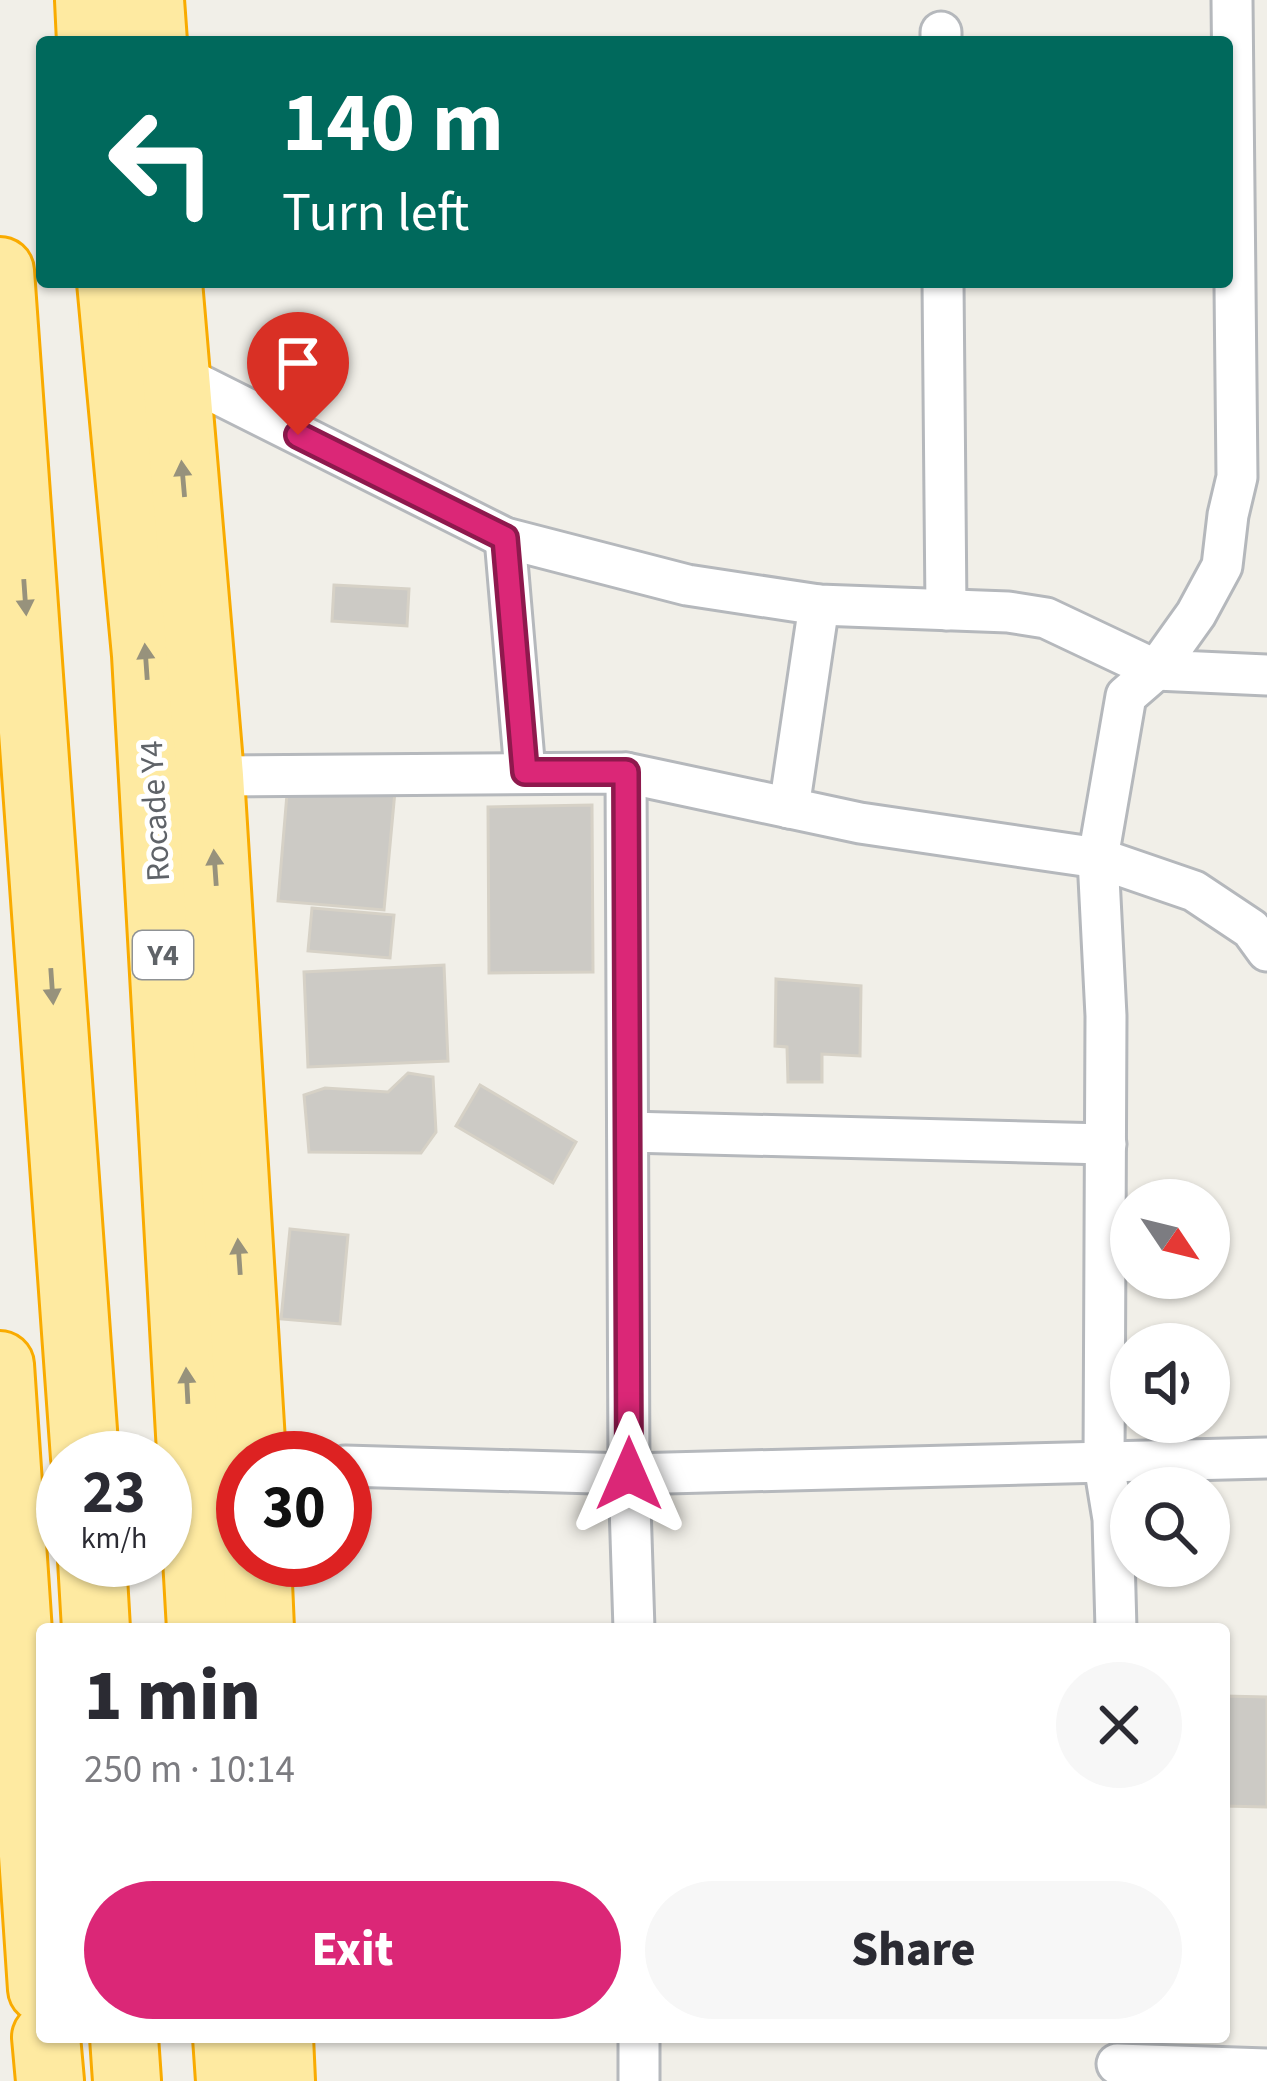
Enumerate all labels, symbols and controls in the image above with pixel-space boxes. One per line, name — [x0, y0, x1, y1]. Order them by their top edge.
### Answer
text: 140 m — [282, 64, 504, 184]
icon: left — [84, 84, 240, 240]
text: Turn left — [282, 175, 469, 252]
pin — [247, 312, 349, 435]
icon: arrive — [265, 330, 331, 396]
one-way arrow — [174, 460, 193, 498]
one-way arrow — [16, 579, 35, 616]
one-way arrow — [137, 642, 156, 680]
street label: Rocade Y4 — [128, 739, 182, 883]
one-way arrow — [206, 849, 225, 886]
road number: Y4 — [133, 931, 193, 979]
one-way arrow — [43, 968, 62, 1005]
north arrow — [1110, 1179, 1230, 1299]
map controls — [1110, 1179, 1230, 1587]
one-way arrow — [230, 1238, 249, 1275]
button: sound — [1110, 1323, 1230, 1443]
one-way arrow — [177, 1366, 196, 1404]
position arrow — [566, 1411, 692, 1537]
speed limit sign: 30 — [216, 1431, 372, 1587]
text: 23 — [82, 1451, 146, 1536]
button: search — [1110, 1467, 1230, 1587]
text: km/h — [81, 1517, 147, 1560]
text: 1 min — [84, 1645, 261, 1748]
button: close — [1056, 1662, 1182, 1788]
text: 250 m · 10:14 — [84, 1742, 295, 1798]
button: Exit — [84, 1881, 621, 2019]
button: Share — [645, 1881, 1182, 2019]

